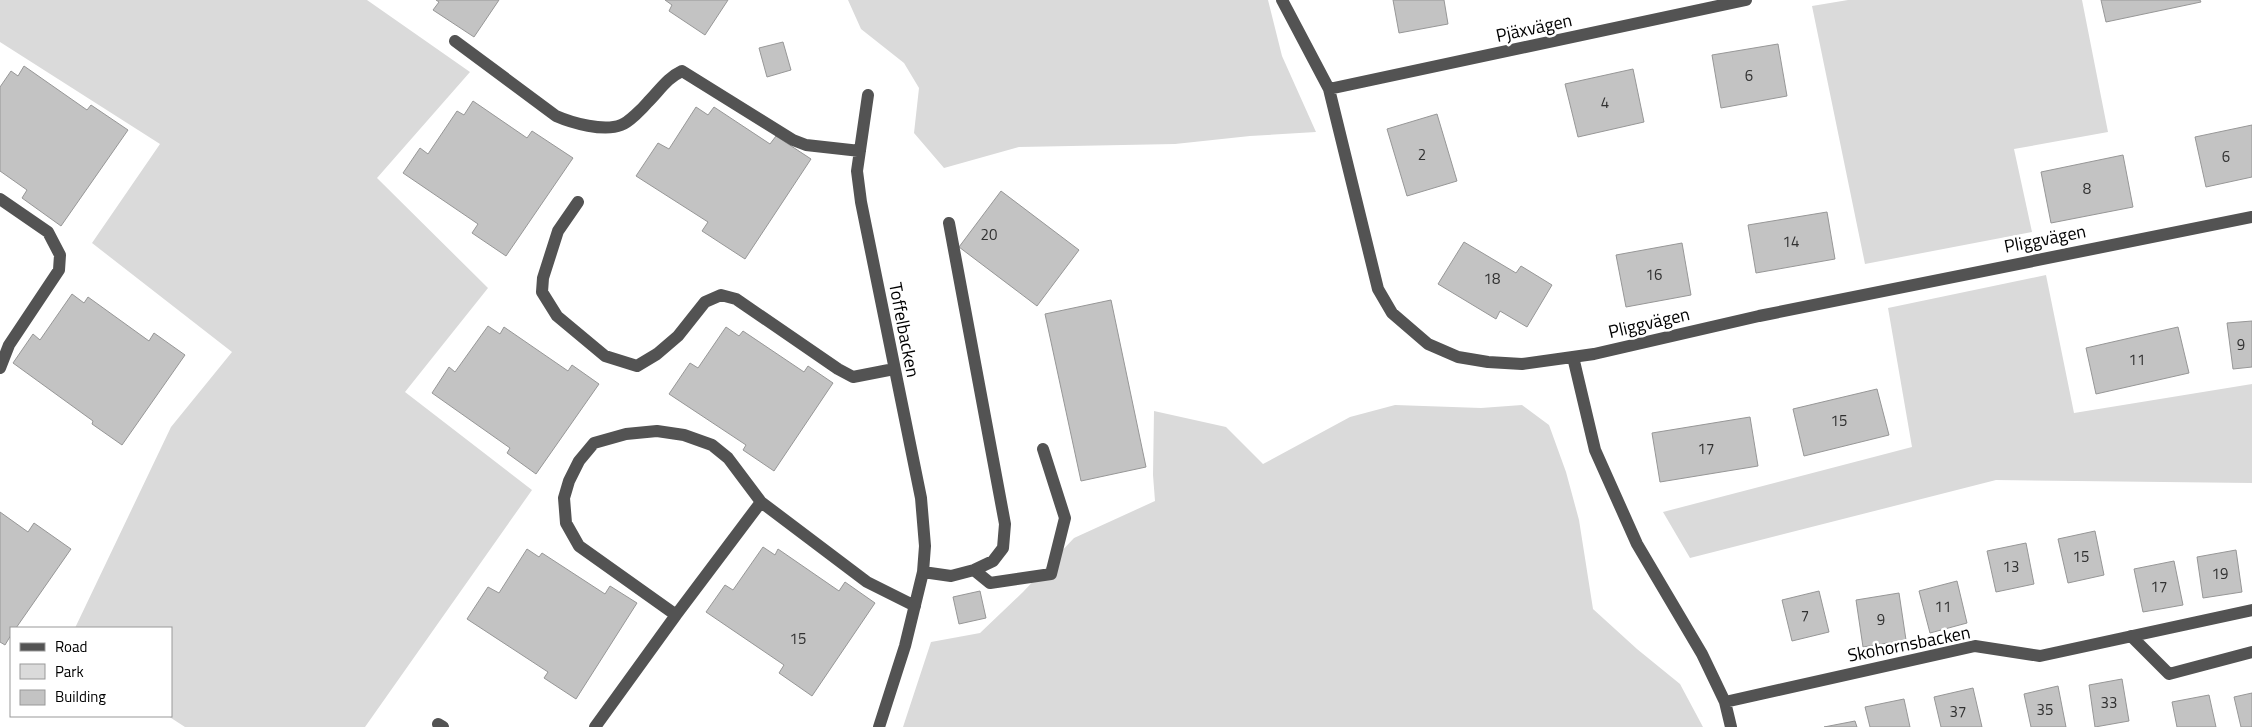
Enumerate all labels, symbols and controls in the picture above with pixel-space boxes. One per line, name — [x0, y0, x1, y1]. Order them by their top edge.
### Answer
street label: Pjäxvägen — [1493, 6, 1575, 49]
house number: 6 — [1745, 64, 1753, 87]
house number: 4 — [1601, 91, 1609, 114]
house number: 2 — [1418, 143, 1426, 166]
house number: 6 — [2222, 145, 2230, 168]
house number: 8 — [2083, 177, 2091, 200]
street label: Pliggvägen — [2002, 217, 2088, 260]
house number: 20 — [981, 223, 997, 246]
house number: 14 — [1783, 230, 1799, 253]
house number: 16 — [1646, 263, 1662, 286]
house number: 18 — [1484, 267, 1500, 290]
street label: Toffelbacken — [882, 280, 927, 380]
street label: Pliggvägen — [1605, 300, 1692, 345]
house number: 9 — [2237, 333, 2245, 356]
house number: 11 — [2129, 348, 2145, 371]
house number: 15 — [1831, 409, 1847, 432]
house number: 17 — [1698, 437, 1714, 460]
house number: 15 — [2073, 545, 2089, 568]
house number: 13 — [2003, 555, 2019, 578]
house number: 19 — [2212, 562, 2228, 585]
house number: 17 — [2151, 575, 2167, 598]
house number: 11 — [1935, 595, 1951, 618]
house number: 7 — [1801, 604, 1809, 627]
house number: 9 — [1877, 608, 1885, 631]
street label: Skohornsbacken — [1845, 618, 1973, 669]
legend — [10, 627, 172, 717]
house number: 15 — [790, 627, 806, 650]
text: Road — [55, 635, 87, 658]
text: Park — [55, 660, 84, 683]
text: Building — [55, 685, 106, 708]
house number: 33 — [2101, 691, 2117, 714]
house number: 35 — [2037, 698, 2053, 721]
house number: 37 — [1950, 700, 1966, 723]

